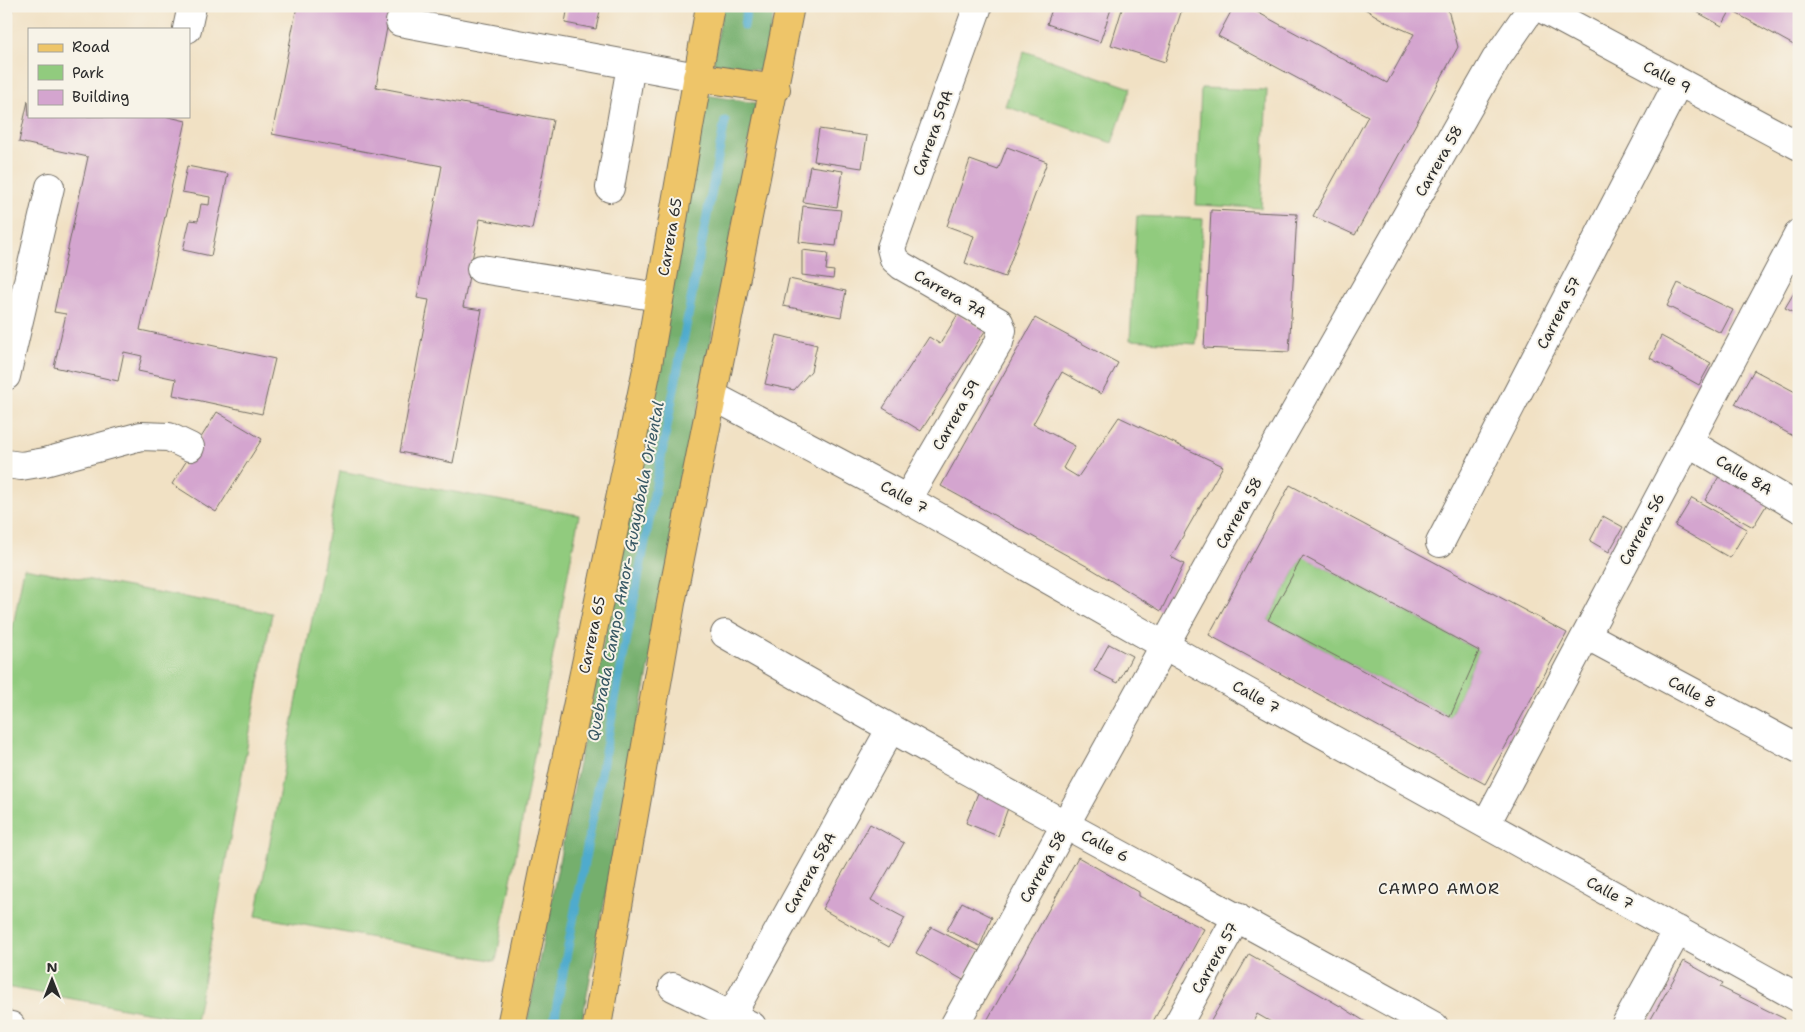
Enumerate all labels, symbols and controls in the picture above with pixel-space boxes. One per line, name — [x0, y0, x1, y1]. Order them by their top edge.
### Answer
legend — [28, 28, 190, 118]
text: Road — [72, 37, 110, 57]
street label: Calle 9 — [1640, 56, 1694, 98]
text: Park — [72, 63, 104, 83]
text: Building — [72, 87, 129, 107]
street label: Carrera 59A — [908, 87, 958, 179]
street label: Carrera 58 — [1411, 122, 1467, 200]
street label: Carrera 65 — [653, 196, 687, 278]
street label: Carrera 7A — [910, 265, 990, 323]
street label: Carrera 57 — [1532, 273, 1586, 353]
street label: Carrera 59 — [928, 376, 984, 454]
water label: Quebrada Campo Amor- Guayabala Oriental — [582, 399, 669, 743]
street label: Calle 8A — [1712, 450, 1776, 500]
street label: Carrera 58 — [1211, 474, 1267, 552]
street label: Calle 7 — [877, 476, 931, 518]
street label: Carrera 56 — [1615, 489, 1669, 569]
street label: Carrera 65 — [574, 594, 610, 676]
street label: Calle 8 — [1665, 671, 1719, 713]
street label: Calle 7 — [1229, 676, 1283, 718]
street label: Calle 6 — [1078, 825, 1132, 867]
street label: Carrera 58 — [1015, 828, 1071, 906]
street label: Carrera 58A — [779, 829, 841, 917]
street label: Calle 7 — [1583, 872, 1637, 914]
district label: CAMPO AMOR — [1378, 878, 1500, 899]
street label: Carrera 57 — [1187, 919, 1243, 997]
north arrow — [28, 954, 78, 1004]
text: N — [46, 958, 58, 976]

